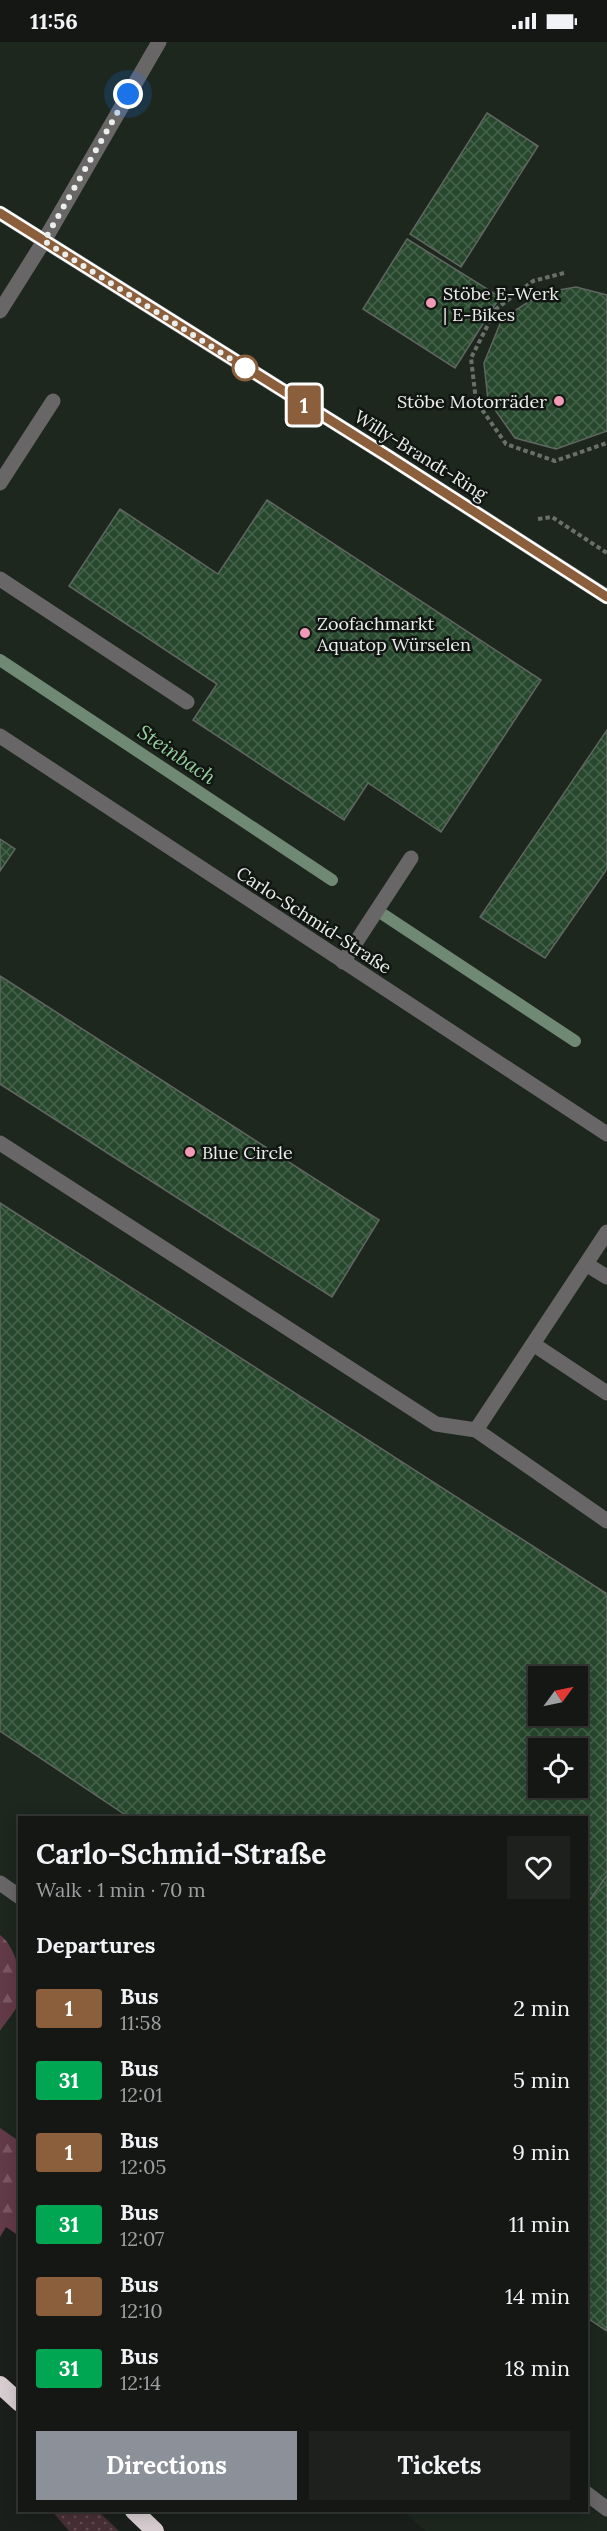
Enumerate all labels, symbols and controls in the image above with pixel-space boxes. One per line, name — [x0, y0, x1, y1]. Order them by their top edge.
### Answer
text: 11:56 — [30, 7, 78, 35]
your location — [113, 79, 143, 109]
place label: Stöbe E-Werk | E-Bikes — [443, 282, 559, 326]
marker: Stöbe E-Werk | E-Bikes — [424, 296, 438, 310]
unlabelled marker — [232, 355, 258, 381]
line badge: 1 — [284, 386, 324, 424]
place label: Stöbe Motorräder — [397, 390, 547, 413]
text: 1 — [300, 392, 308, 419]
marker: Stöbe Motorräder — [552, 394, 566, 408]
street label: Willy-Brandt-Ring — [350, 405, 493, 506]
place label: Zoofachmarkt Aquatop Würselen — [316, 612, 471, 656]
marker: Zoofachmarkt Aquatop Würselen — [298, 626, 312, 640]
water label: Steinbach — [133, 719, 221, 790]
street label: Carlo-Schmid-Straße — [232, 861, 396, 979]
place label: Blue Circle — [202, 1141, 293, 1164]
marker: Blue Circle — [183, 1145, 197, 1159]
north arrow — [528, 1666, 588, 1726]
map controls — [528, 1666, 588, 1798]
button: locate — [528, 1738, 588, 1798]
text: Carlo-Schmid-Straße — [36, 1836, 326, 1872]
button: heart — [507, 1836, 570, 1899]
text: Walk · 1 min · 70 m — [36, 1877, 206, 1902]
text: Departures — [36, 1931, 155, 1959]
text: Bus — [120, 1982, 159, 2010]
text: 2 min — [513, 1994, 570, 2022]
text: 1 — [65, 1995, 73, 2022]
text: 11:58 — [120, 2010, 162, 2035]
text: Bus — [120, 2054, 159, 2082]
text: 5 min — [513, 2066, 570, 2094]
text: 31 — [59, 2067, 79, 2094]
text: 12:01 — [120, 2082, 163, 2107]
text: Bus — [120, 2126, 159, 2154]
text: 9 min — [512, 2138, 570, 2166]
text: 1 — [65, 2139, 73, 2166]
text: 12:05 — [120, 2154, 166, 2179]
text: Bus — [120, 2198, 159, 2226]
text: 11 min — [509, 2210, 570, 2238]
text: 31 — [59, 2211, 79, 2238]
text: 12:07 — [120, 2226, 164, 2251]
text: Bus — [120, 2270, 159, 2298]
text: 14 min — [505, 2282, 570, 2310]
text: 1 — [65, 2283, 73, 2310]
text: 12:10 — [120, 2298, 163, 2323]
text: Bus — [120, 2342, 159, 2370]
text: 18 min — [505, 2354, 570, 2382]
text: 31 — [59, 2355, 79, 2382]
text: 12:14 — [120, 2370, 161, 2395]
button: Directions — [36, 2431, 297, 2500]
button: Tickets — [309, 2431, 570, 2500]

